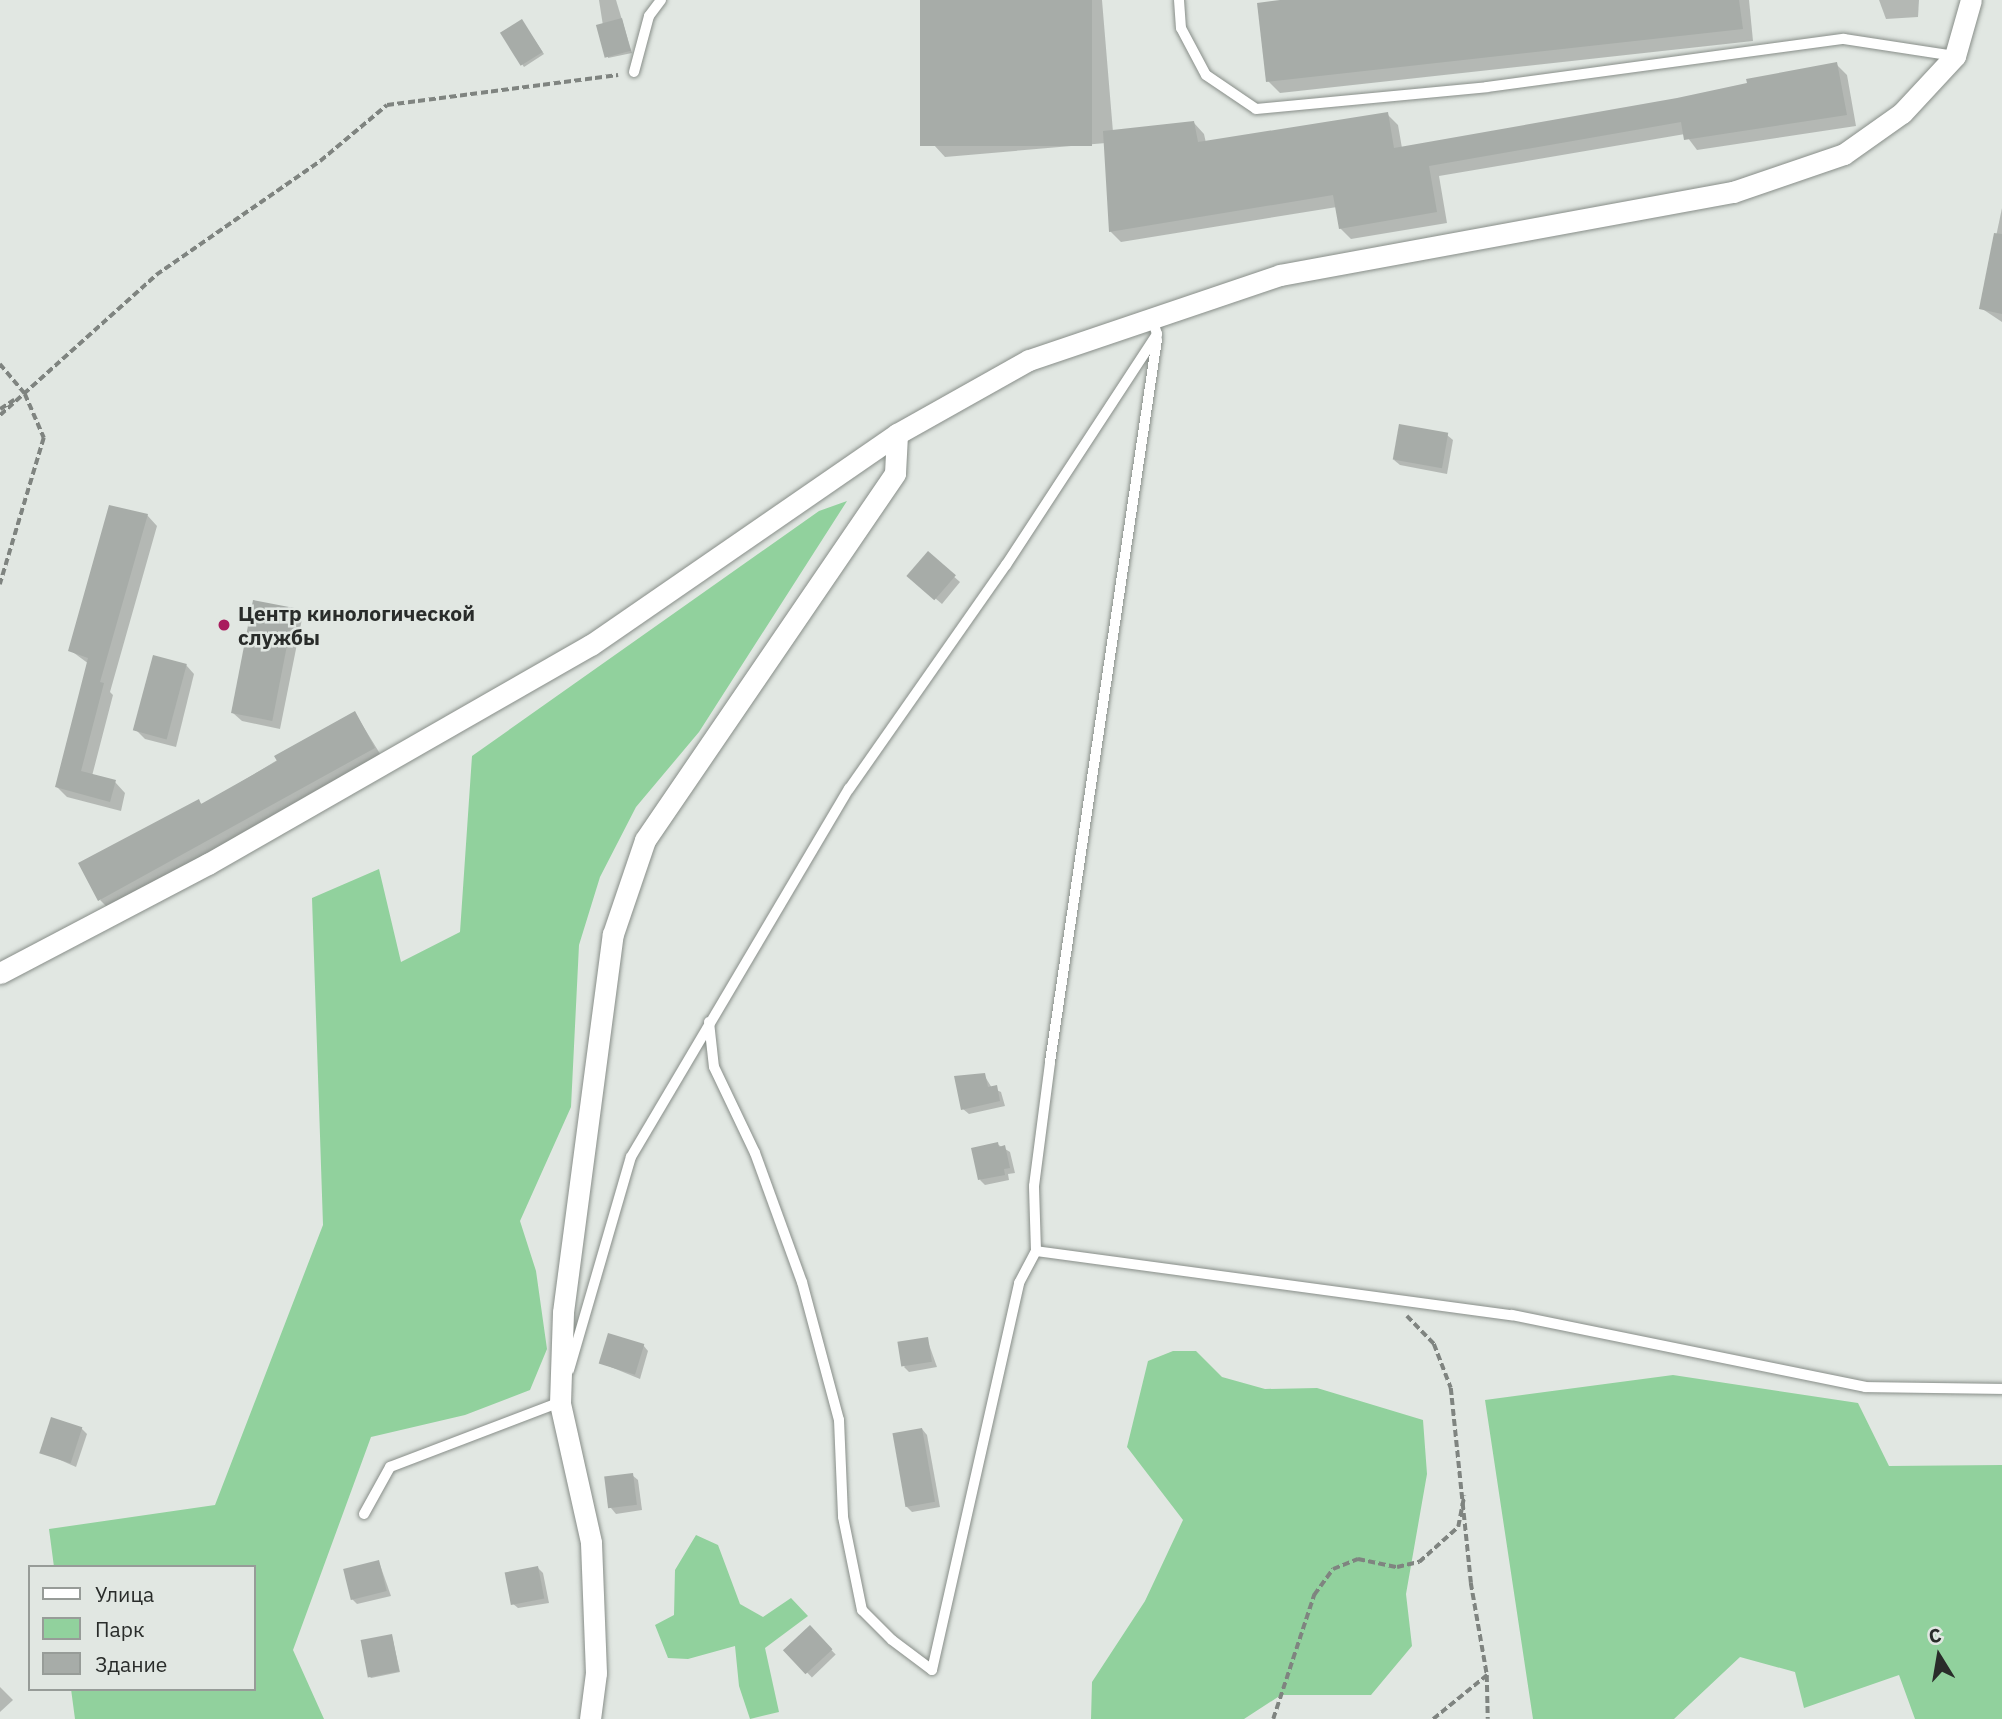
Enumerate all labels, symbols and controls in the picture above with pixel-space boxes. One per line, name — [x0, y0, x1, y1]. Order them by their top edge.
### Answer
place label: Центр кинологической службы — [238, 600, 475, 650]
marker: Центр кинологической службы — [216, 617, 232, 633]
legend — [28, 1565, 256, 1691]
text: Улица — [95, 1580, 154, 1608]
text: Парк — [95, 1615, 145, 1643]
north arrow — [1904, 1621, 1974, 1691]
text: С — [1927, 1622, 1943, 1648]
text: Здание — [95, 1650, 167, 1678]

